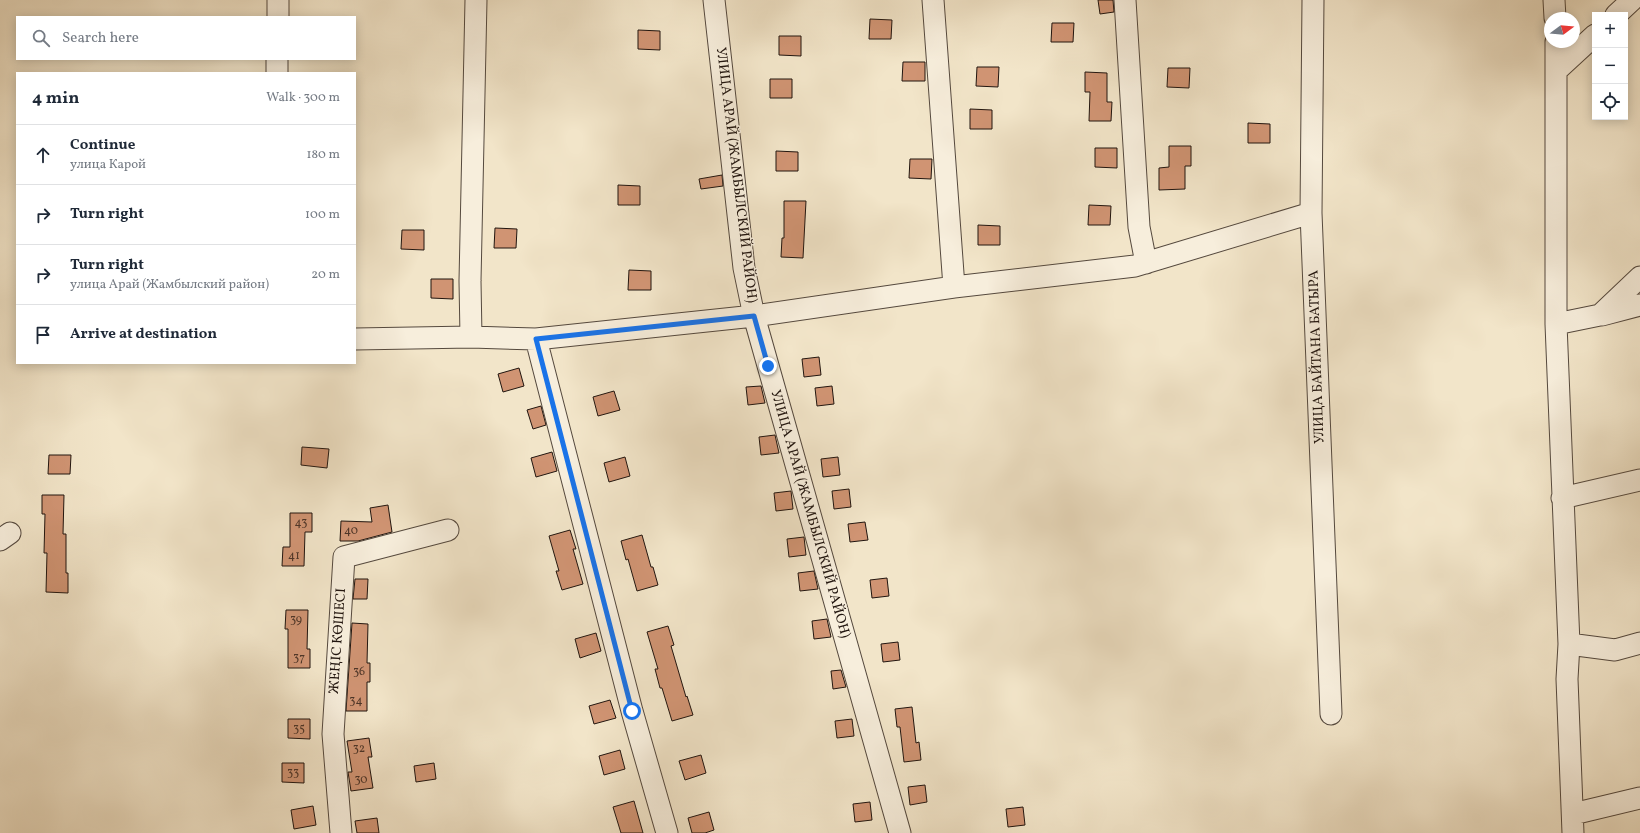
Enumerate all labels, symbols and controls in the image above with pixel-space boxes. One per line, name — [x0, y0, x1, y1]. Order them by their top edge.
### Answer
north arrow — [1544, 12, 1580, 48]
map controls — [1592, 12, 1628, 120]
button: + — [1592, 12, 1628, 48]
search box — [16, 16, 356, 60]
icon: search — [30, 27, 52, 49]
text: Search here — [62, 28, 139, 49]
street label: УЛИЦА АРАЙ (ЖАМБЫЛСКИЙ РАЙОН) — [711, 46, 762, 304]
button: − — [1592, 48, 1628, 84]
button: locate — [1592, 84, 1628, 120]
text: 4 min — [32, 87, 79, 110]
text: Walk · 300 m — [266, 89, 340, 107]
text: Continue — [70, 135, 135, 156]
icon: ahead — [32, 144, 54, 166]
text: 180 m — [306, 146, 340, 164]
text: улица Карой — [70, 156, 146, 174]
icon: right — [32, 204, 54, 226]
text: Turn right — [70, 204, 144, 225]
text: 100 m — [305, 206, 340, 224]
text: Turn right — [70, 255, 144, 276]
icon: right — [32, 264, 54, 286]
text: 20 m — [311, 266, 340, 284]
street label: УЛИЦА БАЙТАНА БАТЫРА — [1303, 270, 1330, 444]
text: улица Арай (Жамбылский район) — [70, 276, 269, 294]
icon: arrive — [32, 324, 54, 346]
text: Arrive at destination — [70, 324, 217, 345]
route end — [759, 357, 777, 375]
street label: УЛИЦА АРАЙ (ЖАМБЫЛСКИЙ РАЙОН) — [765, 387, 856, 640]
house number: 43 — [295, 515, 307, 531]
house number: 40 — [344, 523, 358, 539]
house number: 41 — [288, 548, 300, 564]
street label: ЖЕҢІС КӨШЕСІ — [325, 587, 351, 695]
house number: 39 — [290, 612, 302, 628]
house number: 37 — [293, 650, 305, 666]
house number: 36 — [353, 664, 365, 680]
house number: 34 — [349, 693, 363, 709]
route start — [623, 702, 641, 720]
house number: 35 — [293, 721, 305, 737]
house number: 32 — [353, 741, 365, 757]
house number: 33 — [287, 765, 299, 781]
house number: 30 — [354, 772, 368, 788]

